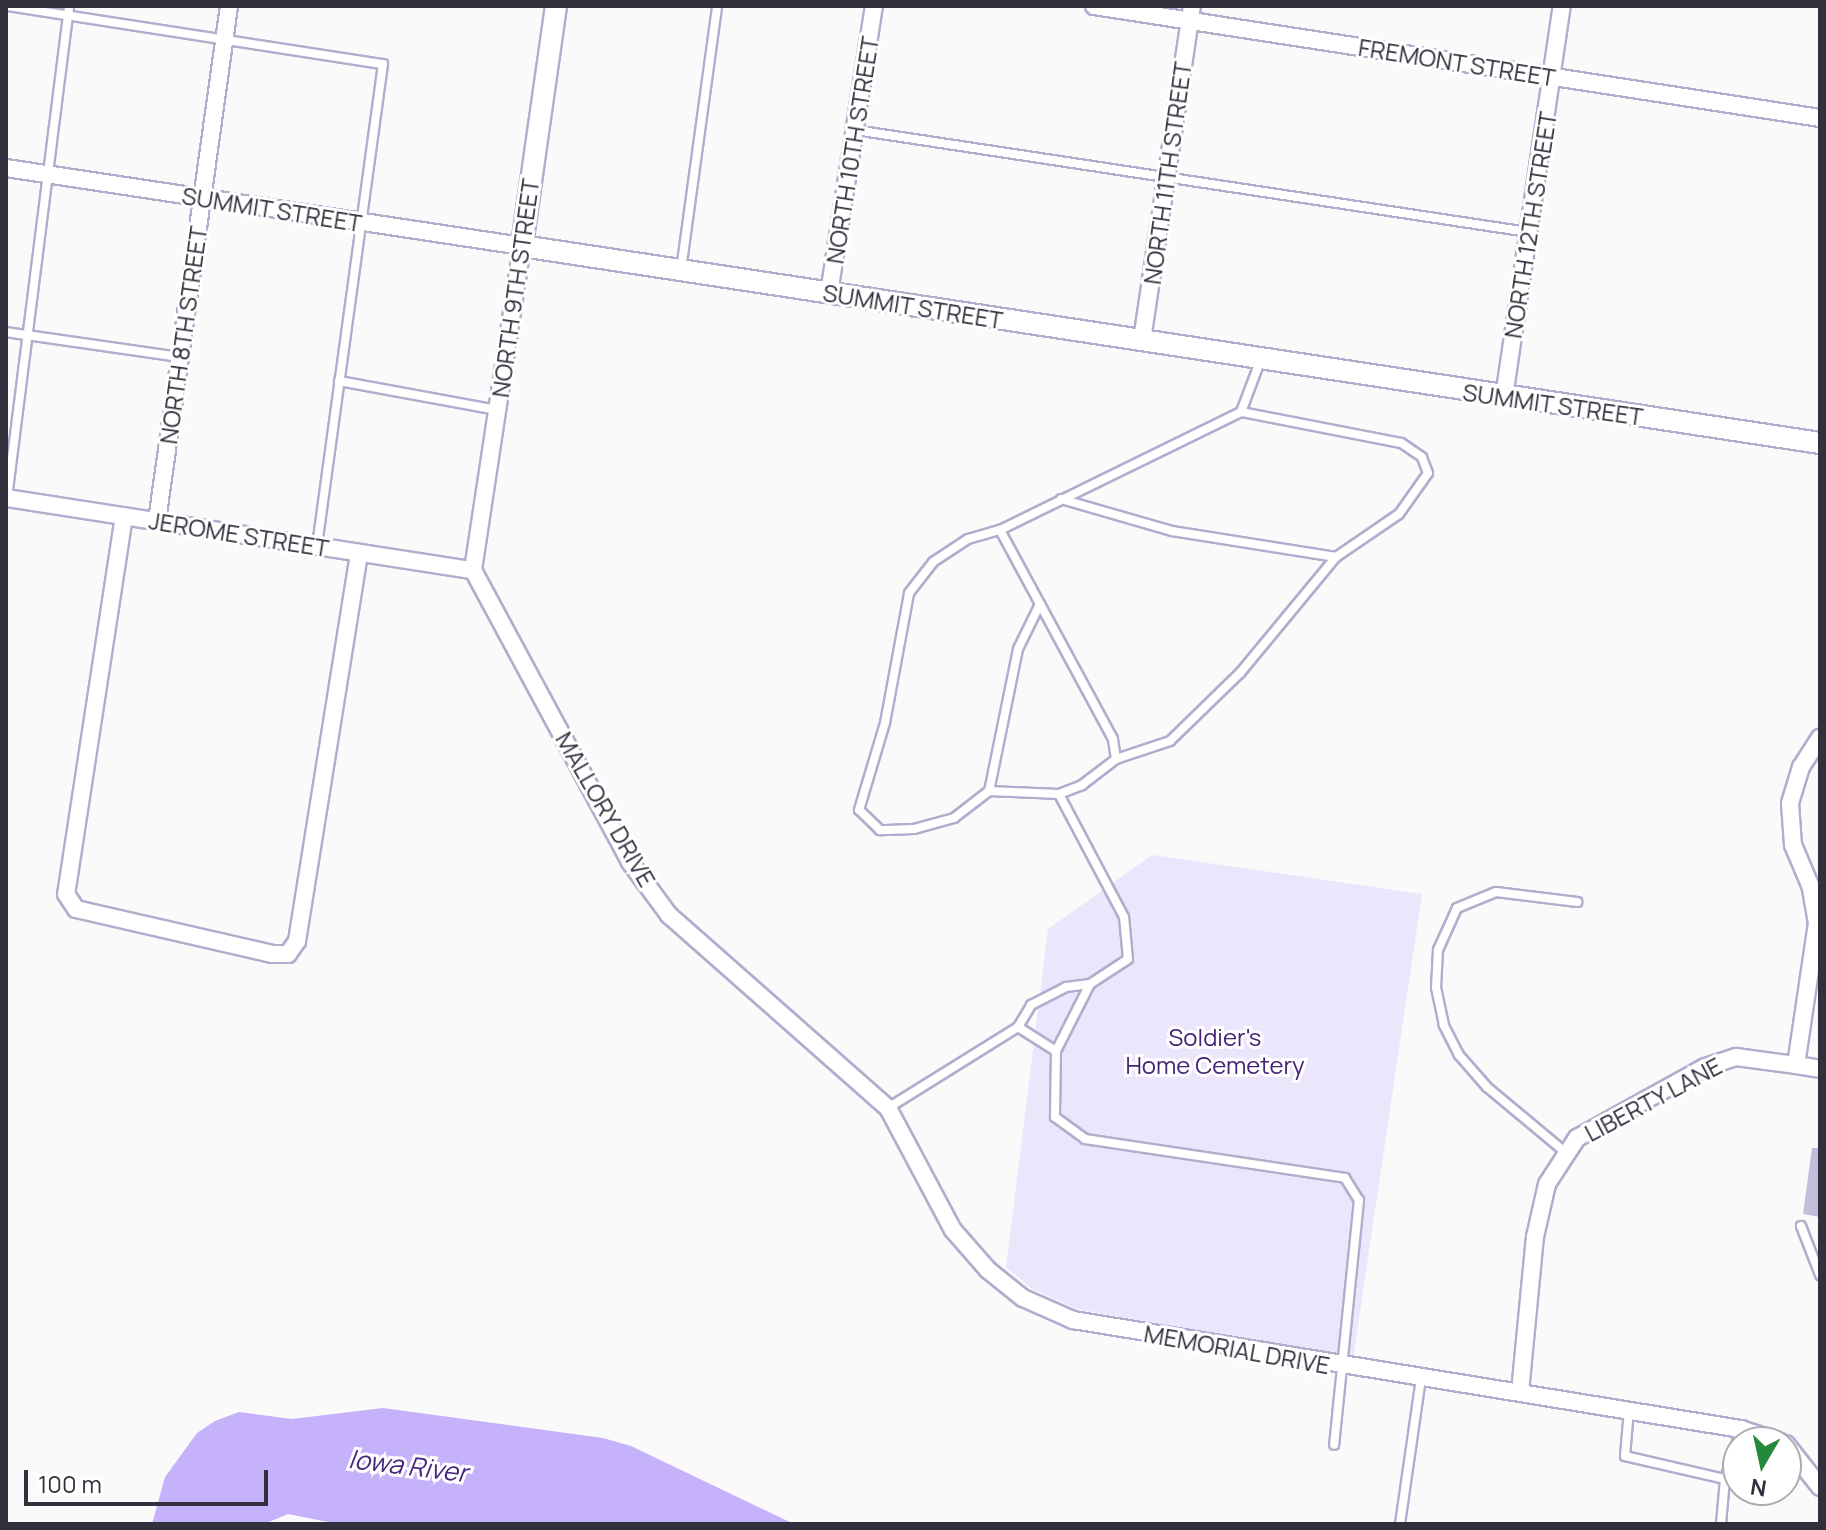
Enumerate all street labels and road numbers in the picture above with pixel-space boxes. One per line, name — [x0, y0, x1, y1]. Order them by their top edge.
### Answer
street label: FREMONT STREET — [1356, 32, 1558, 92]
street label: NORTH 10TH STREET — [820, 34, 884, 266]
street label: NORTH 11TH STREET — [1137, 60, 1197, 286]
street label: NORTH 12TH STREET — [1498, 110, 1562, 340]
street label: NORTH 9TH STREET — [485, 177, 545, 399]
street label: SUMMIT STREET — [180, 180, 364, 238]
street label: NORTH 8TH STREET — [153, 224, 213, 446]
street label: SUMMIT STREET — [821, 277, 1005, 335]
street label: SUMMIT STREET — [1461, 377, 1645, 431]
street label: JEROME STREET — [147, 506, 331, 562]
street label: MALLORY DRIVE — [550, 726, 662, 892]
street label: LIBERTY LANE — [1579, 1051, 1727, 1147]
street label: MEMORIAL DRIVE — [1141, 1318, 1333, 1380]

